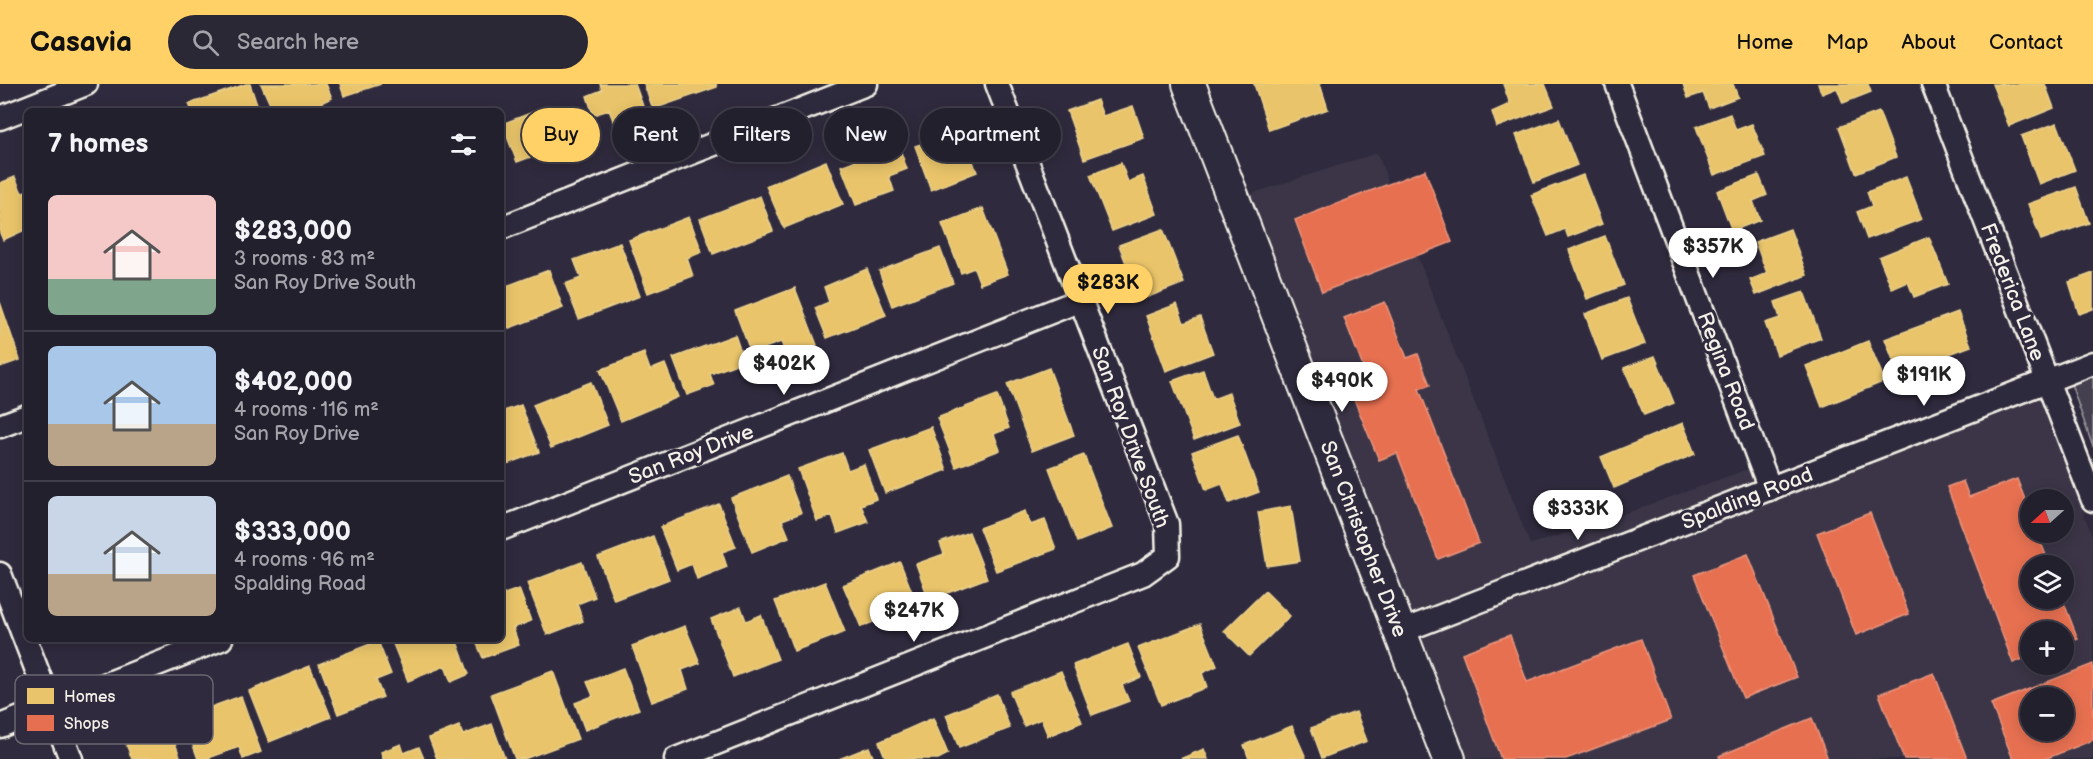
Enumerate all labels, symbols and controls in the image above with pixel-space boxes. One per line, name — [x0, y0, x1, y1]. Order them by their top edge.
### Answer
search box — [168, 15, 588, 69]
text: Casavia — [30, 26, 132, 59]
icon: search — [189, 26, 222, 59]
text: Search here — [237, 29, 359, 56]
text: Home — [1736, 30, 1793, 55]
text: Map — [1826, 30, 1868, 55]
text: About — [1901, 30, 1956, 55]
text: Contact — [1989, 30, 2063, 55]
chip: Buy — [522, 108, 600, 162]
chip: Rent — [612, 108, 699, 162]
chip: Filters — [711, 108, 812, 162]
chip: New — [824, 108, 908, 162]
chip: Apartment — [920, 108, 1061, 162]
icon: filters — [447, 128, 480, 161]
text: 7 homes — [48, 129, 148, 160]
text: $283,000 — [234, 216, 352, 247]
icon: home — [96, 219, 168, 291]
street label: Frederica Lane — [1975, 220, 2050, 365]
pin: $357K — [1671, 228, 1755, 279]
text: $357K — [1682, 235, 1744, 259]
text: 3 rooms · 83 m² — [234, 247, 375, 271]
pin: $283K — [1066, 264, 1150, 315]
text: San Roy Drive South — [234, 271, 416, 295]
text: $283K — [1077, 271, 1139, 295]
street label: Regina Road — [1692, 309, 1760, 434]
street label: San Roy Drive South — [1086, 343, 1175, 531]
pin: $402K — [742, 345, 826, 396]
text: $402K — [753, 352, 816, 376]
pin: $191K — [1882, 356, 1966, 407]
pin: $490K — [1300, 362, 1384, 413]
text: $191K — [1896, 363, 1952, 387]
text: $402,000 — [234, 367, 353, 398]
text: $490K — [1311, 369, 1373, 393]
icon: home — [96, 370, 168, 442]
text: 4 rooms · 116 m² — [234, 398, 379, 422]
street label: San Roy Drive — [625, 419, 757, 490]
text: San Roy Drive — [234, 422, 360, 446]
street label: San Christopher Drive — [1315, 438, 1413, 641]
street label: Spalding Road — [1678, 462, 1816, 535]
north arrow — [2020, 489, 2074, 543]
map controls — [2020, 489, 2074, 741]
pin: $333K — [1536, 490, 1620, 541]
text: $333K — [1547, 497, 1609, 521]
text: $333,000 — [234, 517, 351, 548]
icon: home — [96, 520, 168, 592]
text: 4 rooms · 96 m² — [234, 548, 375, 572]
button: layers — [2020, 555, 2074, 609]
text: Spalding Road — [234, 572, 366, 596]
pin: $247K — [872, 592, 956, 643]
text: $247K — [884, 599, 944, 623]
button: + — [2020, 621, 2074, 675]
legend — [15, 675, 213, 744]
button: − — [2020, 687, 2074, 741]
text: Homes — [64, 688, 116, 707]
text: Shops — [64, 715, 109, 734]

